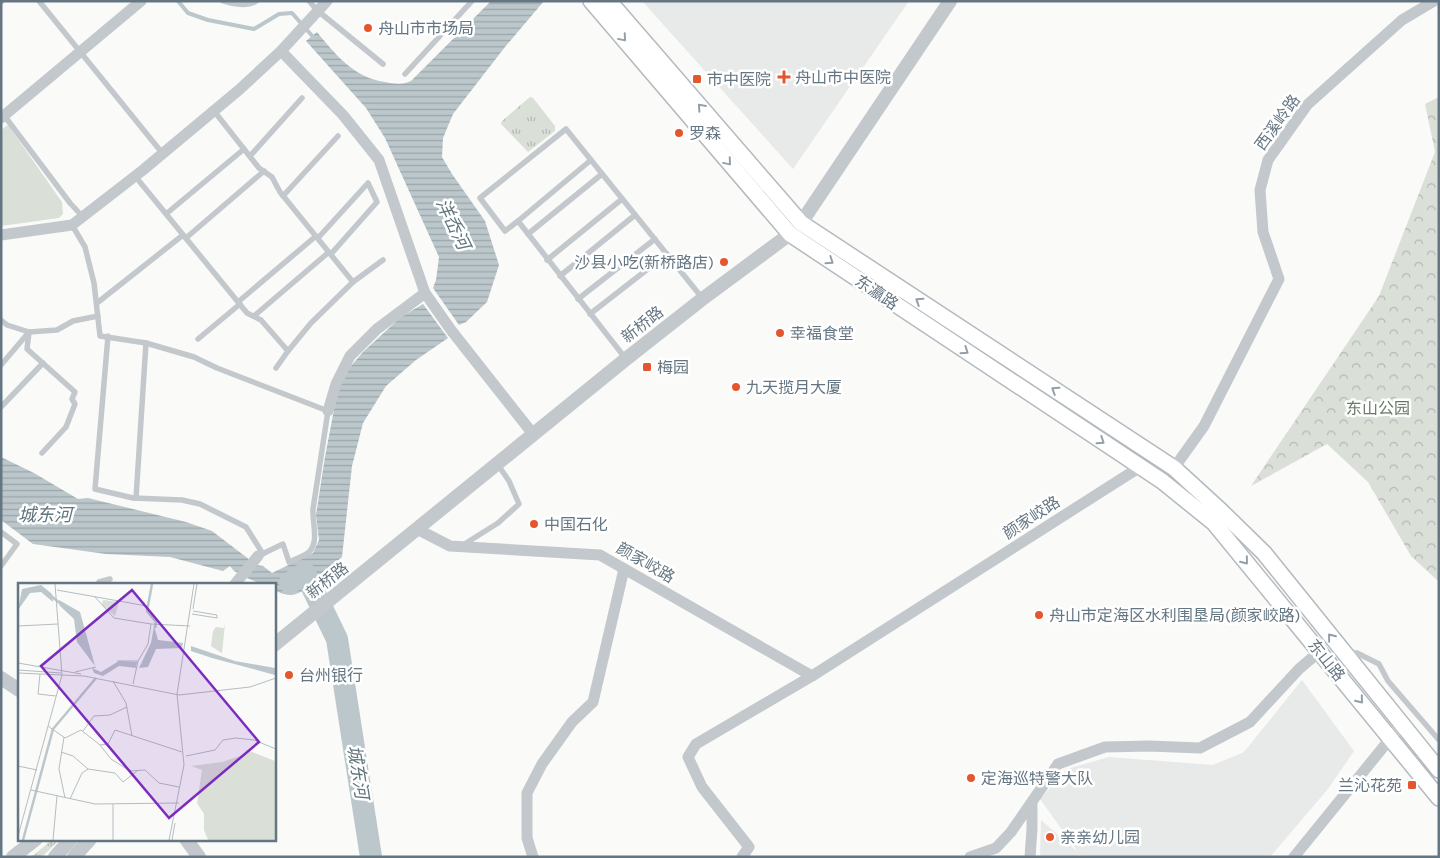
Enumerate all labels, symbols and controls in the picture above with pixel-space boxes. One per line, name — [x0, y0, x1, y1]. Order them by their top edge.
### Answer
place label: 舟山市市场局 — [378, 19, 474, 38]
marker: 舟山市市场局 — [362, 22, 374, 34]
one-way arrow — [617, 33, 626, 42]
place label: 舟山市中医院 — [795, 68, 891, 87]
place label: 市中医院 — [707, 70, 771, 89]
marker: 舟山市中医院 — [777, 70, 791, 84]
marker: 市中医院 — [691, 73, 703, 85]
street label: 西溪岭路 — [1251, 91, 1304, 154]
one-way arrow — [697, 103, 706, 112]
place label: 罗森 — [689, 124, 721, 143]
marker: 罗森 — [673, 127, 685, 139]
one-way arrow — [723, 156, 731, 165]
water label: 洋岙河 — [431, 195, 476, 256]
place label: 沙县小吃(新桥路店) — [575, 253, 714, 272]
one-way arrow — [824, 255, 834, 264]
marker: 沙县小吃(新桥路店) — [718, 256, 730, 268]
street label: 东瀛路 — [852, 271, 902, 314]
one-way arrow — [916, 298, 925, 307]
street label: 新桥路 — [618, 302, 667, 347]
place label: 幸福食堂 — [790, 324, 854, 343]
marker: 幸福食堂 — [774, 327, 786, 339]
one-way arrow — [960, 345, 969, 354]
place label: 梅园 — [657, 358, 689, 377]
marker: 梅园 — [641, 361, 653, 373]
place label: 九天揽月大厦 — [746, 378, 842, 397]
marker: 九天揽月大厦 — [730, 381, 742, 393]
one-way arrow — [1051, 387, 1061, 396]
park label: 东山公园 — [1346, 399, 1410, 418]
one-way arrow — [1095, 435, 1104, 444]
street label: 颜家峧路 — [999, 492, 1063, 543]
water label: 城东河 — [18, 504, 75, 526]
place label: 中国石化 — [544, 515, 608, 534]
marker: 中国石化 — [528, 518, 540, 530]
street label: 颜家峧路 — [613, 538, 678, 587]
one-way arrow — [1240, 555, 1248, 564]
street label: 新桥路 — [303, 558, 352, 603]
inset map — [18, 583, 275, 840]
place label: 舟山市定海区水利围垦局(颜家峧路) — [1049, 606, 1300, 625]
marker: 舟山市定海区水利围垦局(颜家峧路) — [1033, 609, 1045, 621]
one-way arrow — [1329, 634, 1337, 643]
street label: 东山路 — [1304, 636, 1349, 685]
place label: 台州银行 — [299, 666, 363, 685]
marker: 台州银行 — [283, 669, 295, 681]
one-way arrow — [1354, 694, 1362, 703]
water label: 城东河 — [343, 744, 374, 803]
place label: 定海巡特警大队 — [981, 769, 1093, 788]
marker: 定海巡特警大队 — [965, 772, 977, 784]
place label: 兰沁花苑 — [1338, 776, 1402, 795]
marker: 兰沁花苑 — [1406, 779, 1418, 791]
place label: 亲亲幼儿园 — [1060, 828, 1140, 847]
marker: 亲亲幼儿园 — [1044, 831, 1056, 843]

